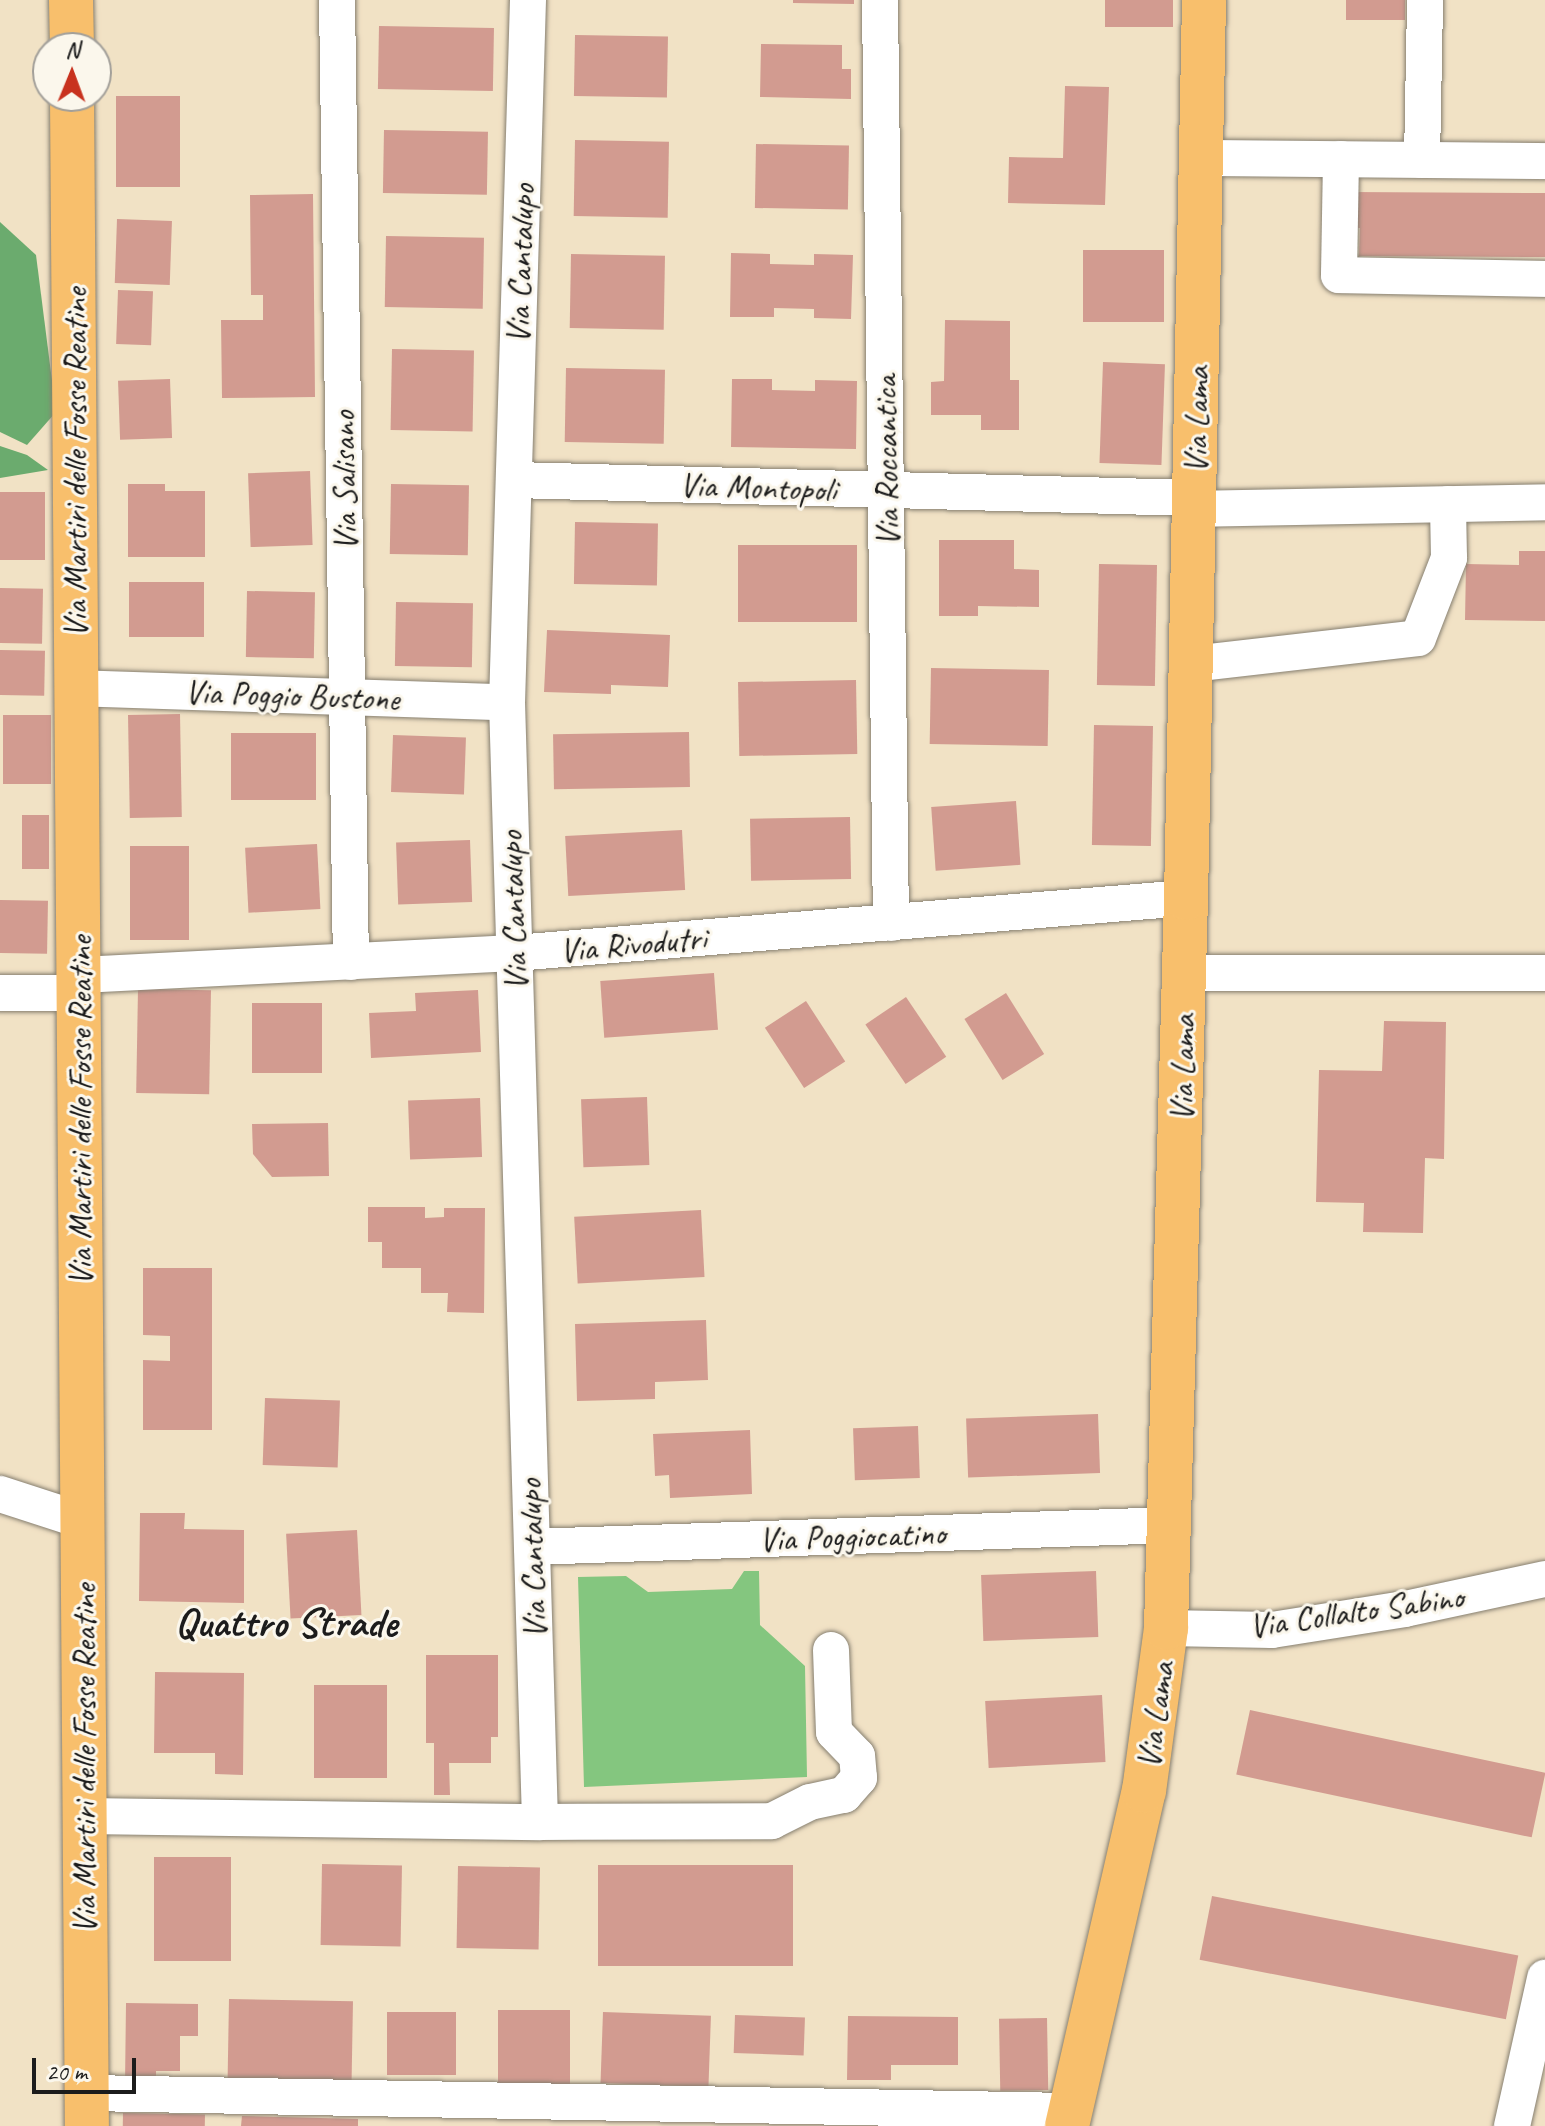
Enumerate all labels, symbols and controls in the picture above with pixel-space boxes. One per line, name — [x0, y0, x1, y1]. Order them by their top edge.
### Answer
north arrow — [32, 32, 112, 112]
text: N — [65, 36, 79, 64]
street label: Via Cantalupo — [497, 184, 543, 344]
street label: Via Martiri delle Fosse Reatine — [55, 287, 95, 639]
street label: Via Lama — [1175, 366, 1217, 474]
street label: Via Roccantica — [864, 375, 908, 547]
street label: Via Salisano — [322, 410, 366, 552]
street label: Via Montopoli — [679, 464, 837, 510]
street label: Via Poggio Bustone — [184, 671, 400, 719]
street label: Via Cantalupo — [490, 831, 536, 991]
street label: Via Rivodutri — [557, 917, 709, 971]
street label: Via Martiri delle Fosse Reatine — [60, 935, 100, 1287]
street label: Via Lama — [1161, 1014, 1203, 1122]
street label: Via Cantalupo — [509, 1479, 555, 1639]
street label: Via Poggiocatino — [758, 1512, 946, 1560]
street label: Via Collalto Sabino — [1247, 1576, 1465, 1646]
street label: Via Martiri delle Fosse Reatine — [64, 1583, 104, 1935]
district label: Quattro Strade — [175, 1598, 397, 1648]
street label: Via Lama — [1127, 1659, 1183, 1771]
scale bar — [36, 2042, 140, 2092]
text: 20 m — [46, 2057, 87, 2087]

